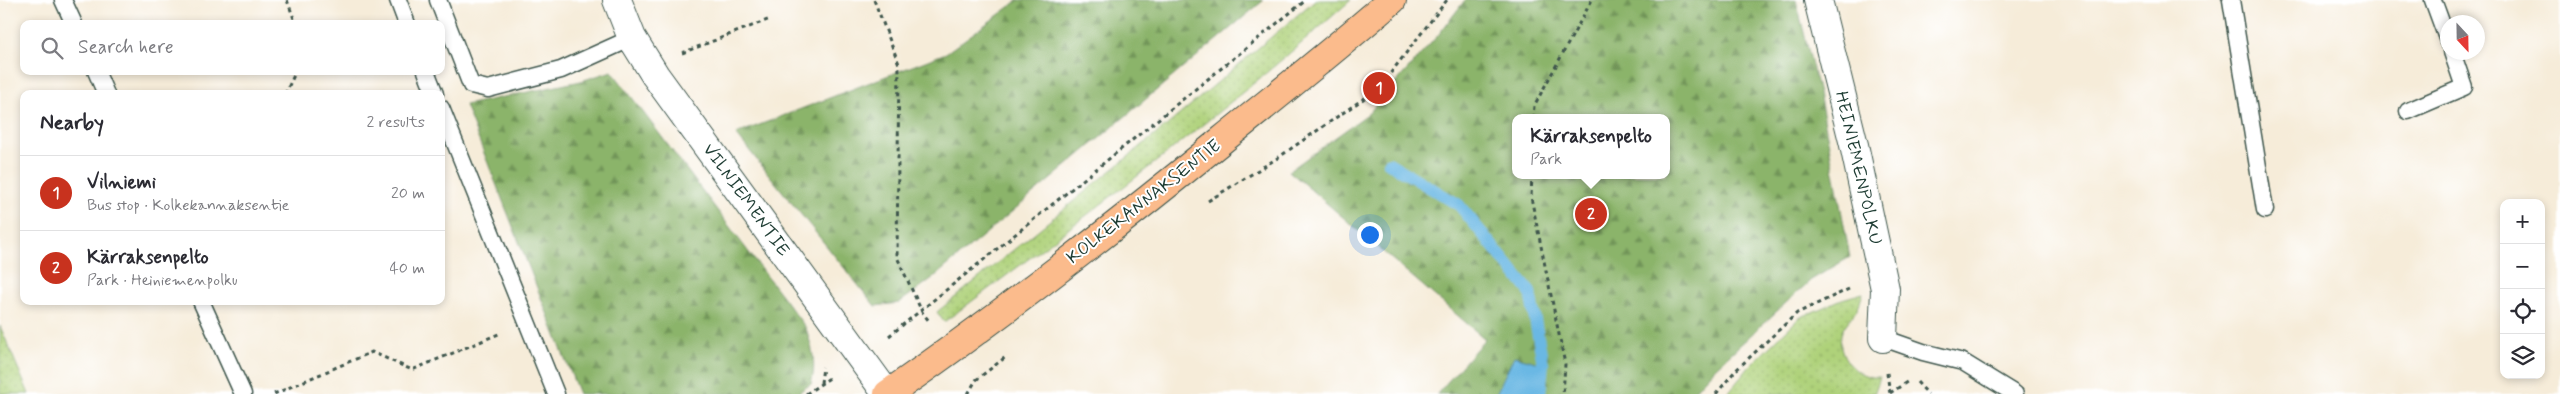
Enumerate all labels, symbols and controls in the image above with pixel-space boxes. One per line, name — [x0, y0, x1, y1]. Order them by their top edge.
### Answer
north arrow — [2440, 15, 2485, 60]
search box — [20, 20, 445, 75]
icon: search — [38, 34, 66, 62]
text: Search here — [78, 35, 174, 60]
pin: 1 — [1363, 69, 1395, 107]
street label: HEINIEMENPOLKU — [1829, 89, 1887, 247]
text: Nearby — [40, 109, 104, 137]
text: 2 results — [367, 112, 425, 133]
popup — [1512, 114, 1670, 179]
text: Kärraksenpelto — [1530, 124, 1652, 149]
street label: KOLKEKANNAKSENTIE — [1062, 134, 1226, 270]
street label: VILNIEMENTIE — [697, 139, 795, 261]
text: Park — [1530, 149, 1562, 170]
text: Vilniemi — [87, 170, 156, 195]
text: 1 — [52, 183, 60, 204]
text: 20 m — [391, 183, 425, 204]
text: Bus stop · Kolkekannaksentie — [87, 195, 289, 216]
pin: 2 — [1575, 195, 1607, 233]
map controls — [2500, 199, 2545, 379]
button: + — [2500, 199, 2545, 244]
your location — [1357, 222, 1383, 248]
button: − — [2500, 244, 2545, 289]
text: Kärraksenpelto — [87, 245, 209, 270]
text: 2 — [52, 258, 60, 279]
text: 40 m — [389, 258, 425, 279]
text: Park · Heiniemenpolku — [87, 270, 238, 291]
button: locate — [2500, 289, 2545, 334]
button: layers — [2500, 334, 2545, 379]

